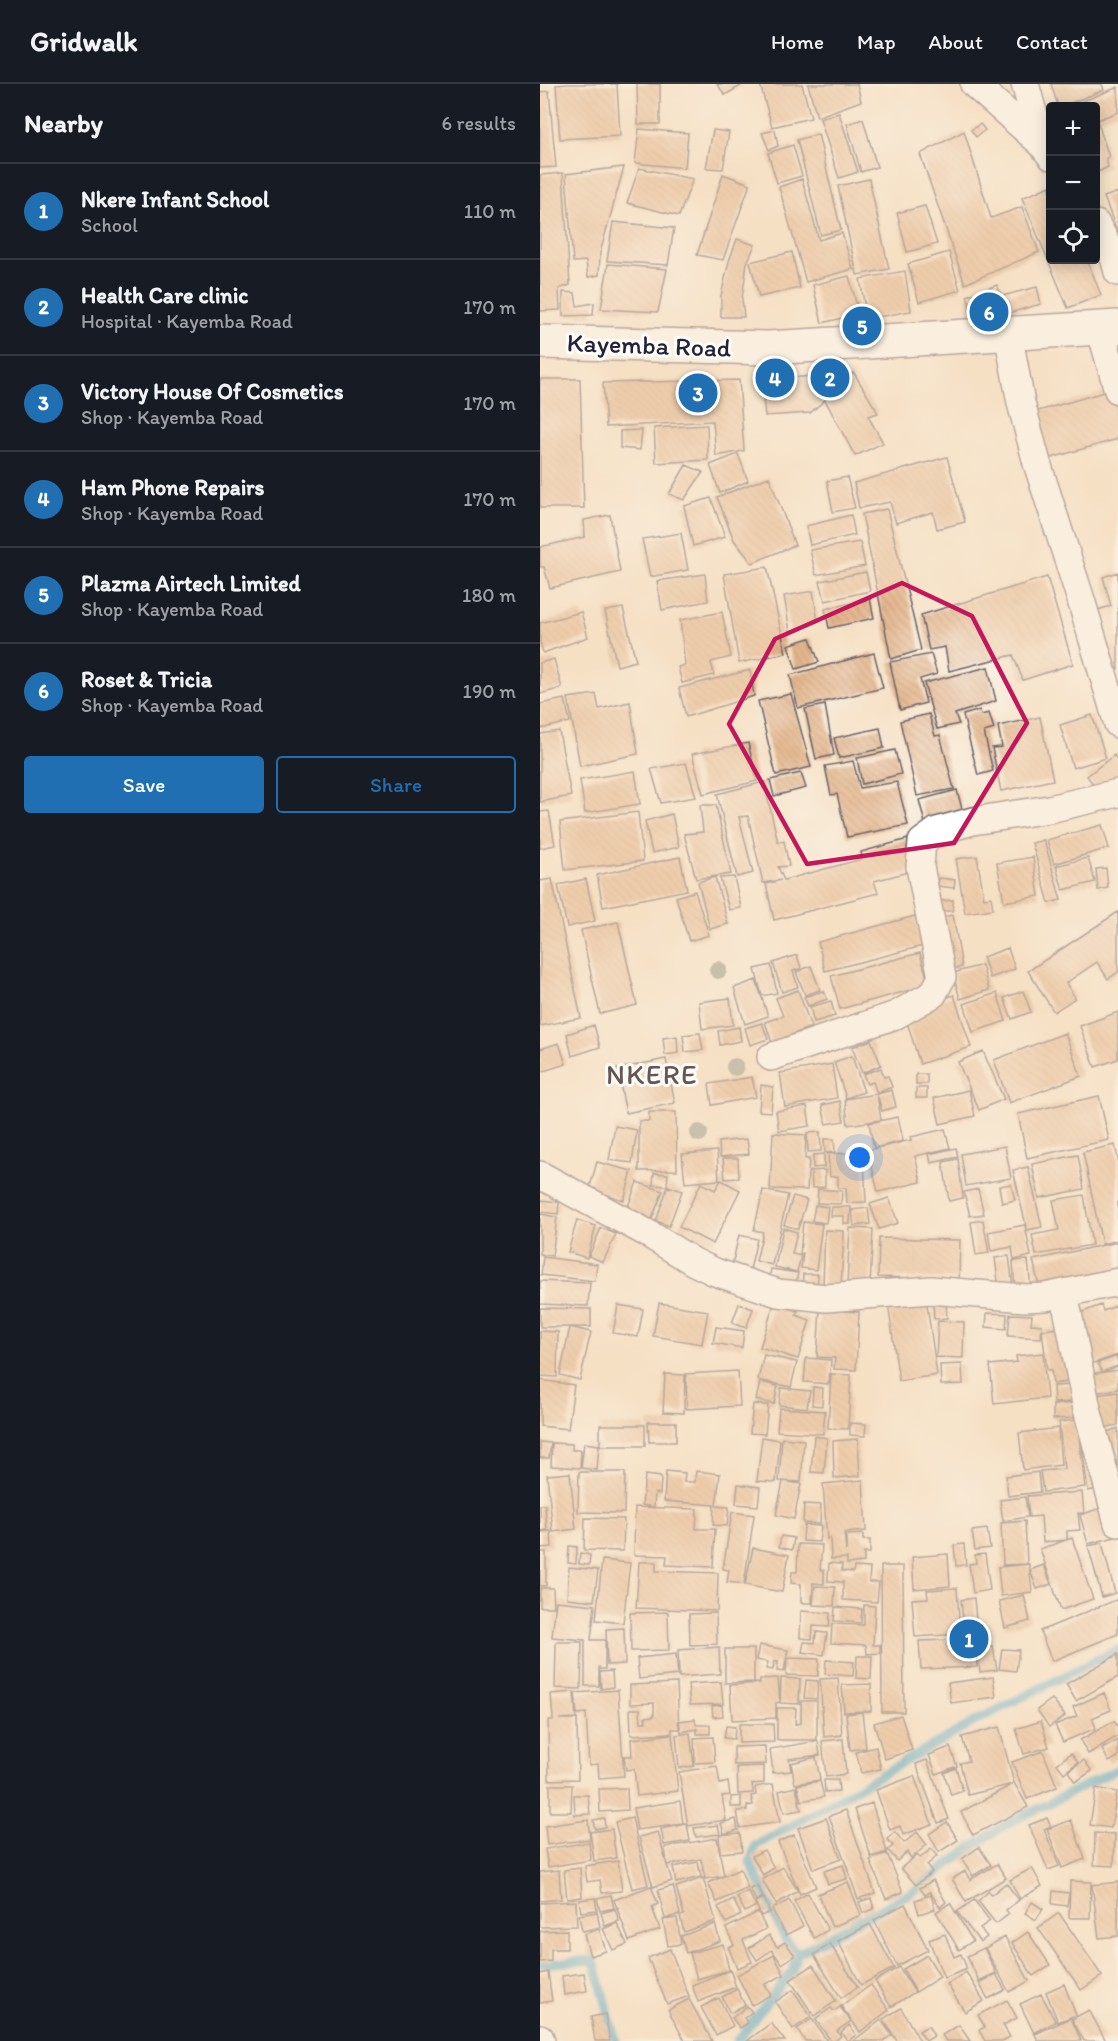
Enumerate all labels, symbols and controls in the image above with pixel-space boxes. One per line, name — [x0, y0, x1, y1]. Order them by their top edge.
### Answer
text: Gridwalk — [30, 24, 138, 58]
text: Home — [771, 29, 824, 54]
text: Map — [857, 29, 896, 54]
text: About — [929, 29, 983, 54]
text: Contact — [1016, 29, 1088, 54]
map controls — [1046, 102, 1100, 264]
button: + — [1046, 102, 1100, 156]
text: Nearby — [24, 107, 103, 139]
text: 6 results — [442, 111, 516, 135]
button: − — [1046, 156, 1100, 210]
text: Nkere Infant School — [81, 186, 269, 213]
text: 1 — [39, 199, 48, 223]
text: 110 m — [464, 199, 516, 223]
button: locate — [1046, 210, 1100, 264]
text: School — [81, 213, 138, 237]
text: Health Care clinic — [81, 282, 248, 309]
pin: 6 — [970, 290, 1008, 334]
text: 2 — [38, 295, 49, 319]
text: 170 m — [463, 295, 516, 319]
pin: 5 — [842, 304, 882, 348]
text: Hospital · Kayemba Road — [81, 309, 293, 333]
street label: Kayemba Road — [566, 326, 732, 364]
pin: 4 — [756, 356, 794, 400]
pin: 2 — [810, 356, 850, 400]
pin: 3 — [678, 370, 718, 416]
text: Victory House Of Cosmetics — [81, 378, 344, 405]
text: 3 — [38, 391, 49, 415]
text: 170 m — [463, 391, 516, 415]
text: Shop · Kayemba Road — [81, 405, 263, 429]
text: Ham Phone Repairs — [81, 474, 264, 501]
text: 4 — [37, 487, 50, 511]
text: 170 m — [463, 487, 516, 511]
text: Shop · Kayemba Road — [81, 501, 263, 525]
text: Plazma Airtech Limited — [81, 570, 301, 597]
text: 5 — [38, 583, 49, 607]
text: 180 m — [462, 583, 516, 607]
text: Shop · Kayemba Road — [81, 597, 263, 621]
text: Roset & Tricia — [81, 666, 212, 693]
text: 6 — [38, 679, 49, 703]
text: 190 m — [463, 679, 516, 703]
text: Shop · Kayemba Road — [81, 693, 263, 717]
button: Save — [24, 756, 264, 813]
button: Share — [276, 756, 516, 813]
district label: NKERE — [606, 1057, 698, 1091]
your location — [845, 1143, 874, 1172]
pin: 1 — [950, 1616, 988, 1662]

